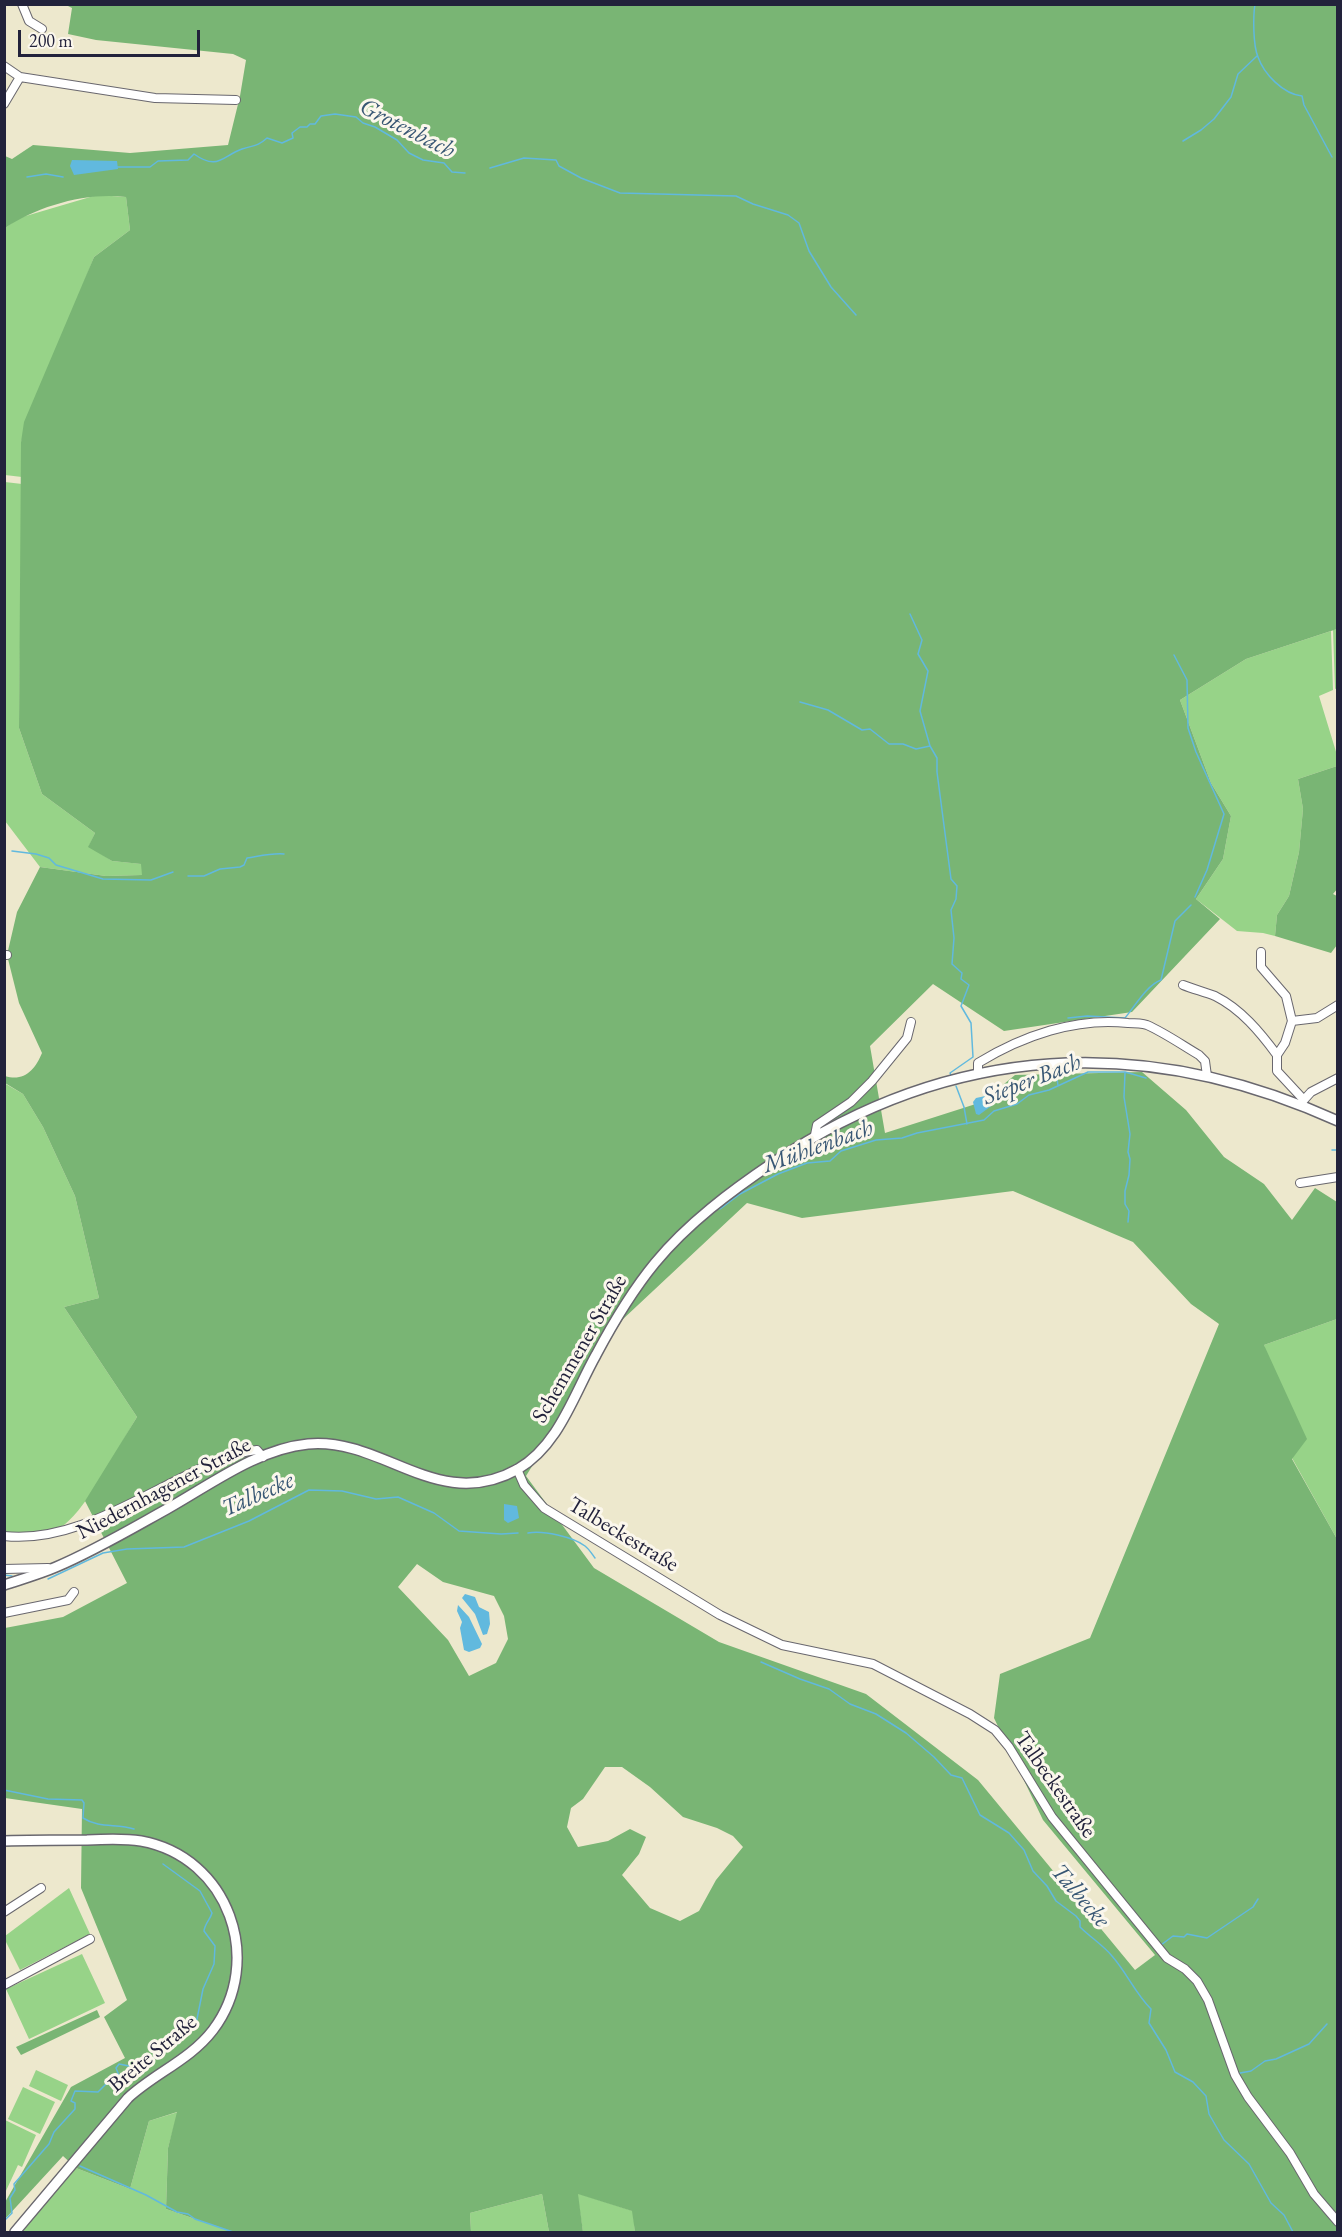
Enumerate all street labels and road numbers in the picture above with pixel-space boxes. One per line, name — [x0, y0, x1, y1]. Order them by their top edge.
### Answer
street label: Schemmener Straße — [527, 1270, 633, 1428]
street label: Niedernhagener Straße — [73, 1432, 255, 1546]
street label: Talbeckestraße — [563, 1492, 683, 1578]
street label: Talbeckestraße — [1009, 1727, 1101, 1843]
street label: Breite Straße — [104, 2009, 202, 2099]

